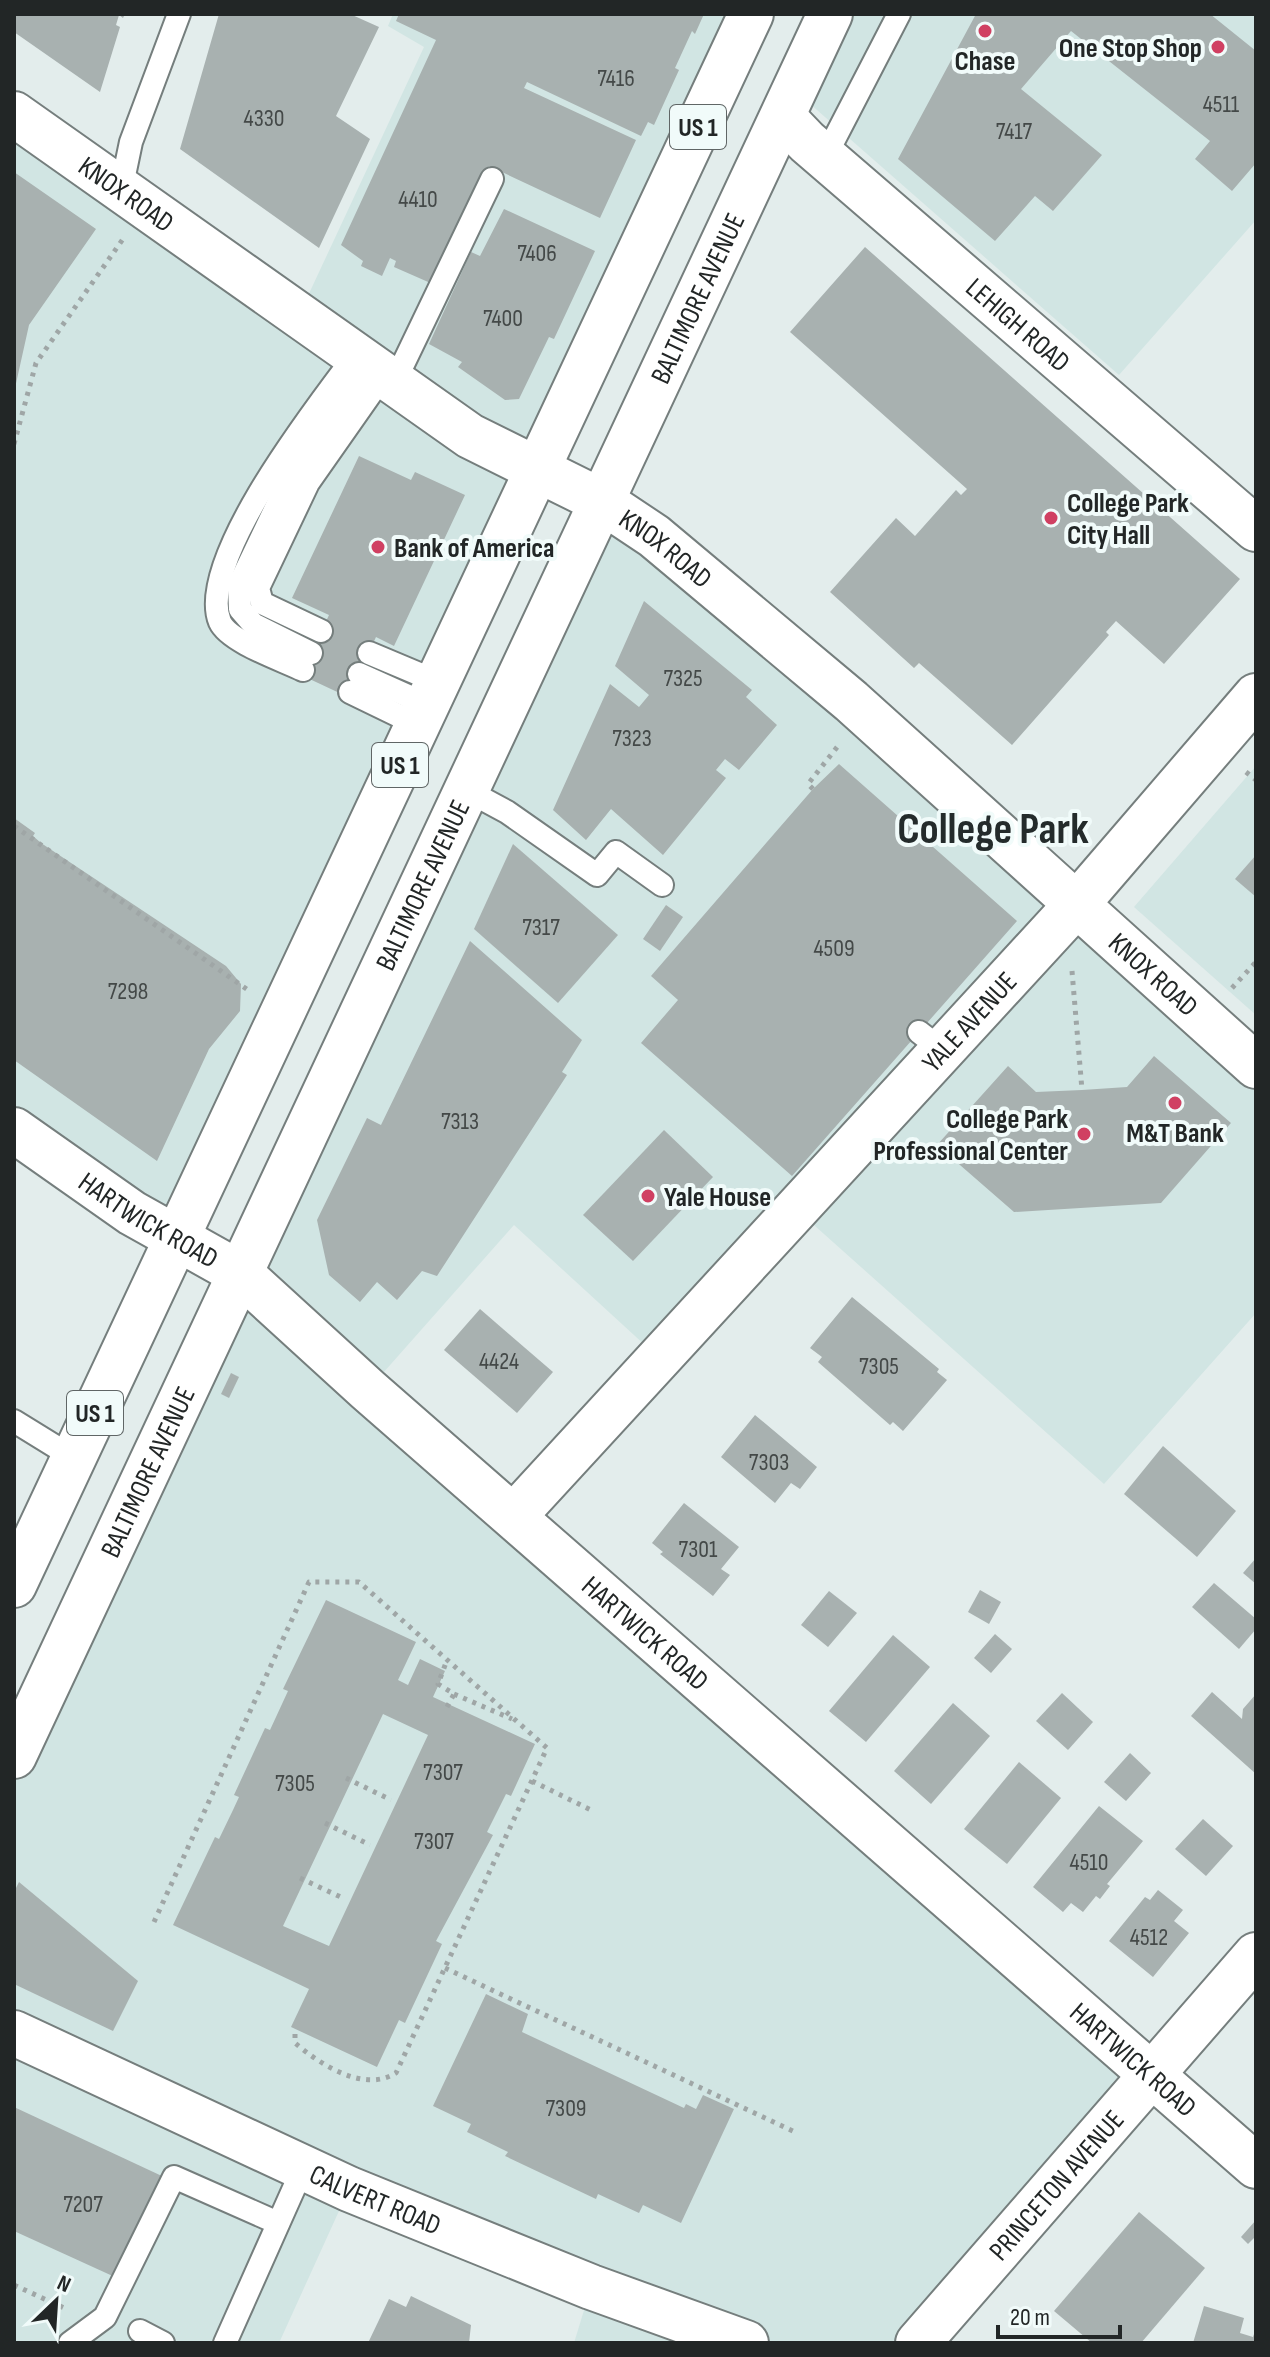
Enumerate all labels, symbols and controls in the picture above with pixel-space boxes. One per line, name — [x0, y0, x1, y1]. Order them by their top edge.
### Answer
marker: Chase — [976, 22, 994, 40]
place label: One Stop Shop — [1059, 32, 1202, 65]
marker: One Stop Shop — [1209, 38, 1227, 56]
place label: Chase — [955, 45, 1015, 78]
house number: 7416 — [597, 64, 635, 93]
house number: 4511 — [1203, 90, 1240, 119]
house number: 4330 — [244, 104, 284, 133]
road number: US 1 — [670, 105, 726, 149]
house number: 7417 — [996, 117, 1033, 146]
street label: KNOX ROAD — [72, 150, 180, 240]
house number: 4410 — [398, 185, 438, 214]
street label: BALTIMORE AVENUE — [644, 208, 752, 389]
house number: 7406 — [517, 239, 557, 268]
street label: LEHIGH ROAD — [959, 272, 1076, 379]
house number: 7400 — [483, 304, 523, 333]
place label: College Park City Hall — [1067, 487, 1189, 552]
street label: KNOX ROAD — [613, 503, 718, 595]
marker: College Park City Hall — [1042, 509, 1060, 527]
place label: Bank of America — [394, 532, 554, 565]
marker: Bank of America — [369, 538, 387, 556]
house number: 7325 — [663, 664, 703, 693]
house number: 7323 — [612, 724, 652, 753]
road number: US 1 — [372, 743, 428, 787]
street label: BALTIMORE AVENUE — [369, 795, 477, 976]
district label: College Park — [897, 803, 1089, 856]
house number: 7317 — [522, 913, 560, 942]
street label: KNOX ROAD — [1101, 926, 1204, 1024]
house number: 4509 — [813, 934, 855, 963]
street label: YALE AVENUE — [916, 966, 1024, 1079]
house number: 7298 — [108, 977, 148, 1006]
marker: M&T Bank — [1166, 1094, 1184, 1112]
place label: College Park Professional Center — [873, 1103, 1068, 1168]
house number: 7313 — [441, 1107, 479, 1136]
place label: M&T Bank — [1126, 1117, 1224, 1150]
marker: College Park Professional Center — [1075, 1125, 1093, 1143]
street label: HARTWICK ROAD — [72, 1166, 223, 1276]
place label: Yale House — [664, 1181, 771, 1214]
marker: Yale House — [639, 1187, 657, 1205]
house number: 4424 — [479, 1347, 519, 1376]
house number: 7305 — [859, 1352, 899, 1381]
street label: BALTIMORE AVENUE — [95, 1382, 203, 1563]
road number: US 1 — [67, 1391, 123, 1435]
house number: 7303 — [749, 1448, 789, 1477]
house number: 7301 — [679, 1535, 718, 1564]
street label: HARTWICK ROAD — [575, 1570, 715, 1698]
house number: 7307 — [423, 1758, 463, 1787]
house number: 7305 — [275, 1769, 315, 1798]
house number: 7307 — [414, 1827, 454, 1856]
house number: 4510 — [1070, 1848, 1108, 1877]
house number: 4512 — [1130, 1923, 1168, 1952]
street label: HARTWICK ROAD — [1063, 1996, 1203, 2124]
house number: 7309 — [545, 2094, 587, 2123]
street label: PRINCETON AVENUE — [983, 2104, 1131, 2267]
street label: CALVERT ROAD — [304, 2158, 446, 2242]
house number: 7207 — [63, 2190, 103, 2219]
north arrow — [16, 2261, 96, 2341]
text: N — [53, 2270, 75, 2299]
scale bar — [998, 2289, 1120, 2339]
text: 20 m — [1010, 2303, 1050, 2332]

